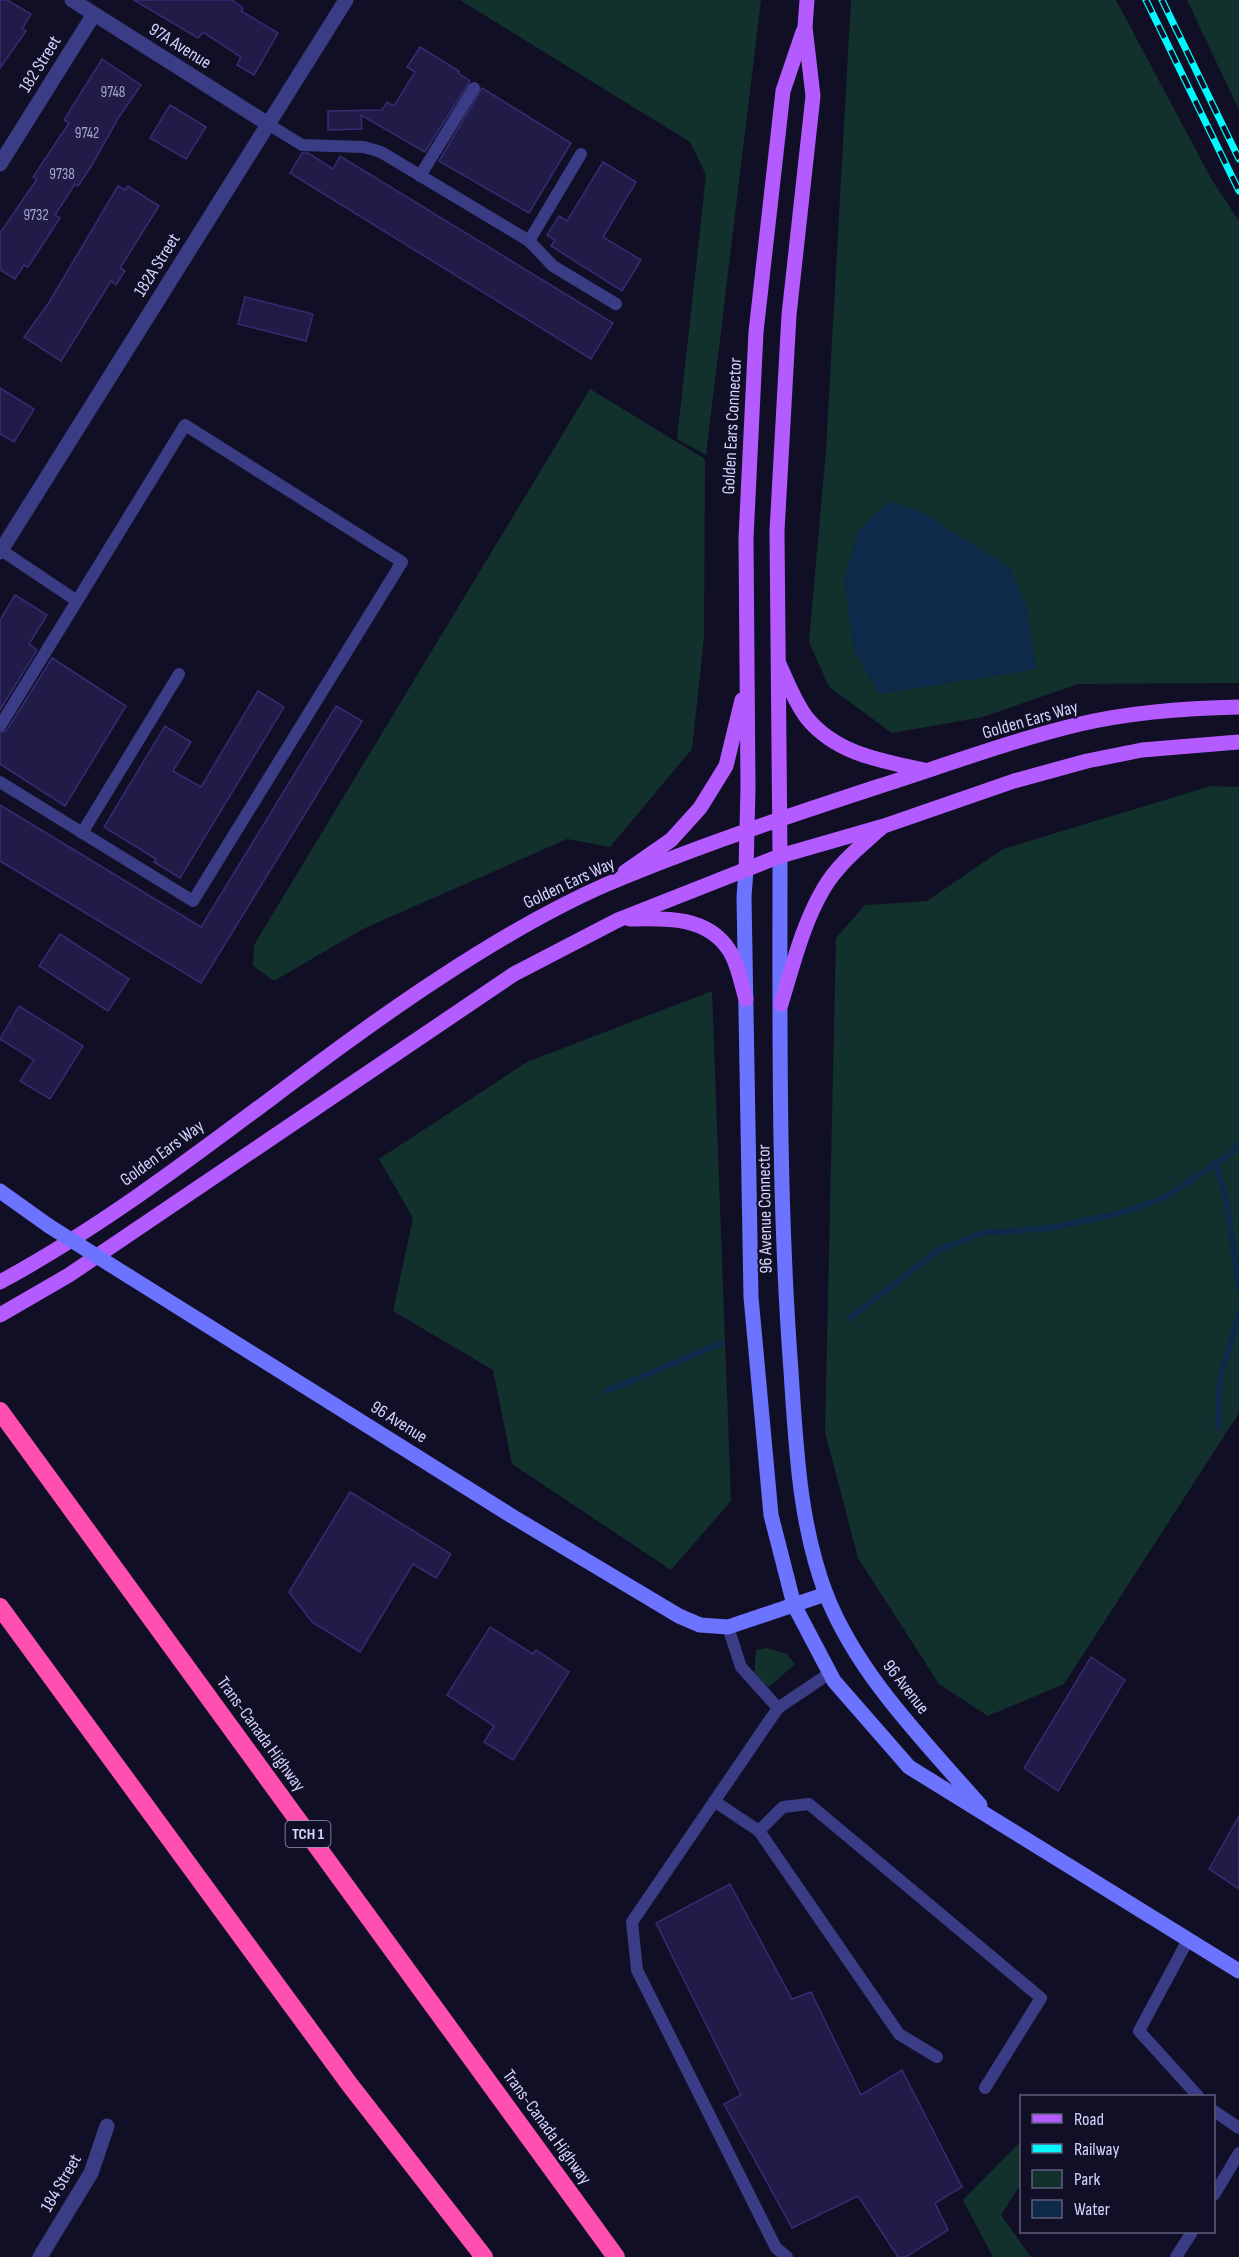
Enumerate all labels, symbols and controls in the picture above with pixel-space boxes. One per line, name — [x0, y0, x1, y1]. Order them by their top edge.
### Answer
street label: 97A Avenue — [145, 19, 215, 73]
street label: 182 Street — [14, 31, 66, 96]
house number: 9748 — [101, 83, 125, 102]
house number: 9742 — [75, 124, 99, 143]
house number: 9738 — [49, 165, 75, 184]
house number: 9732 — [23, 206, 49, 225]
street label: 182A Street — [129, 229, 185, 300]
street label: Golden Ears Connector — [718, 357, 746, 495]
street label: Golden Ears Way — [980, 696, 1080, 744]
street label: Golden Ears Way — [520, 853, 618, 913]
street label: Golden Ears Way — [116, 1116, 208, 1190]
street label: 96 Avenue Connector — [753, 1144, 777, 1274]
street label: 96 Avenue — [367, 1396, 431, 1448]
street label: 96 Avenue — [878, 1656, 934, 1718]
street label: Trans-Canada Highway — [212, 1672, 310, 1796]
road number: TCH 1 — [286, 1821, 330, 1847]
street label: Trans-Canada Highway — [498, 2065, 596, 2189]
legend — [1020, 2095, 1215, 2233]
text: Road — [1074, 2109, 1104, 2130]
text: Railway — [1074, 2139, 1119, 2160]
street label: 184 Street — [36, 2150, 86, 2215]
text: Park — [1074, 2169, 1100, 2190]
text: Water — [1074, 2199, 1110, 2220]

